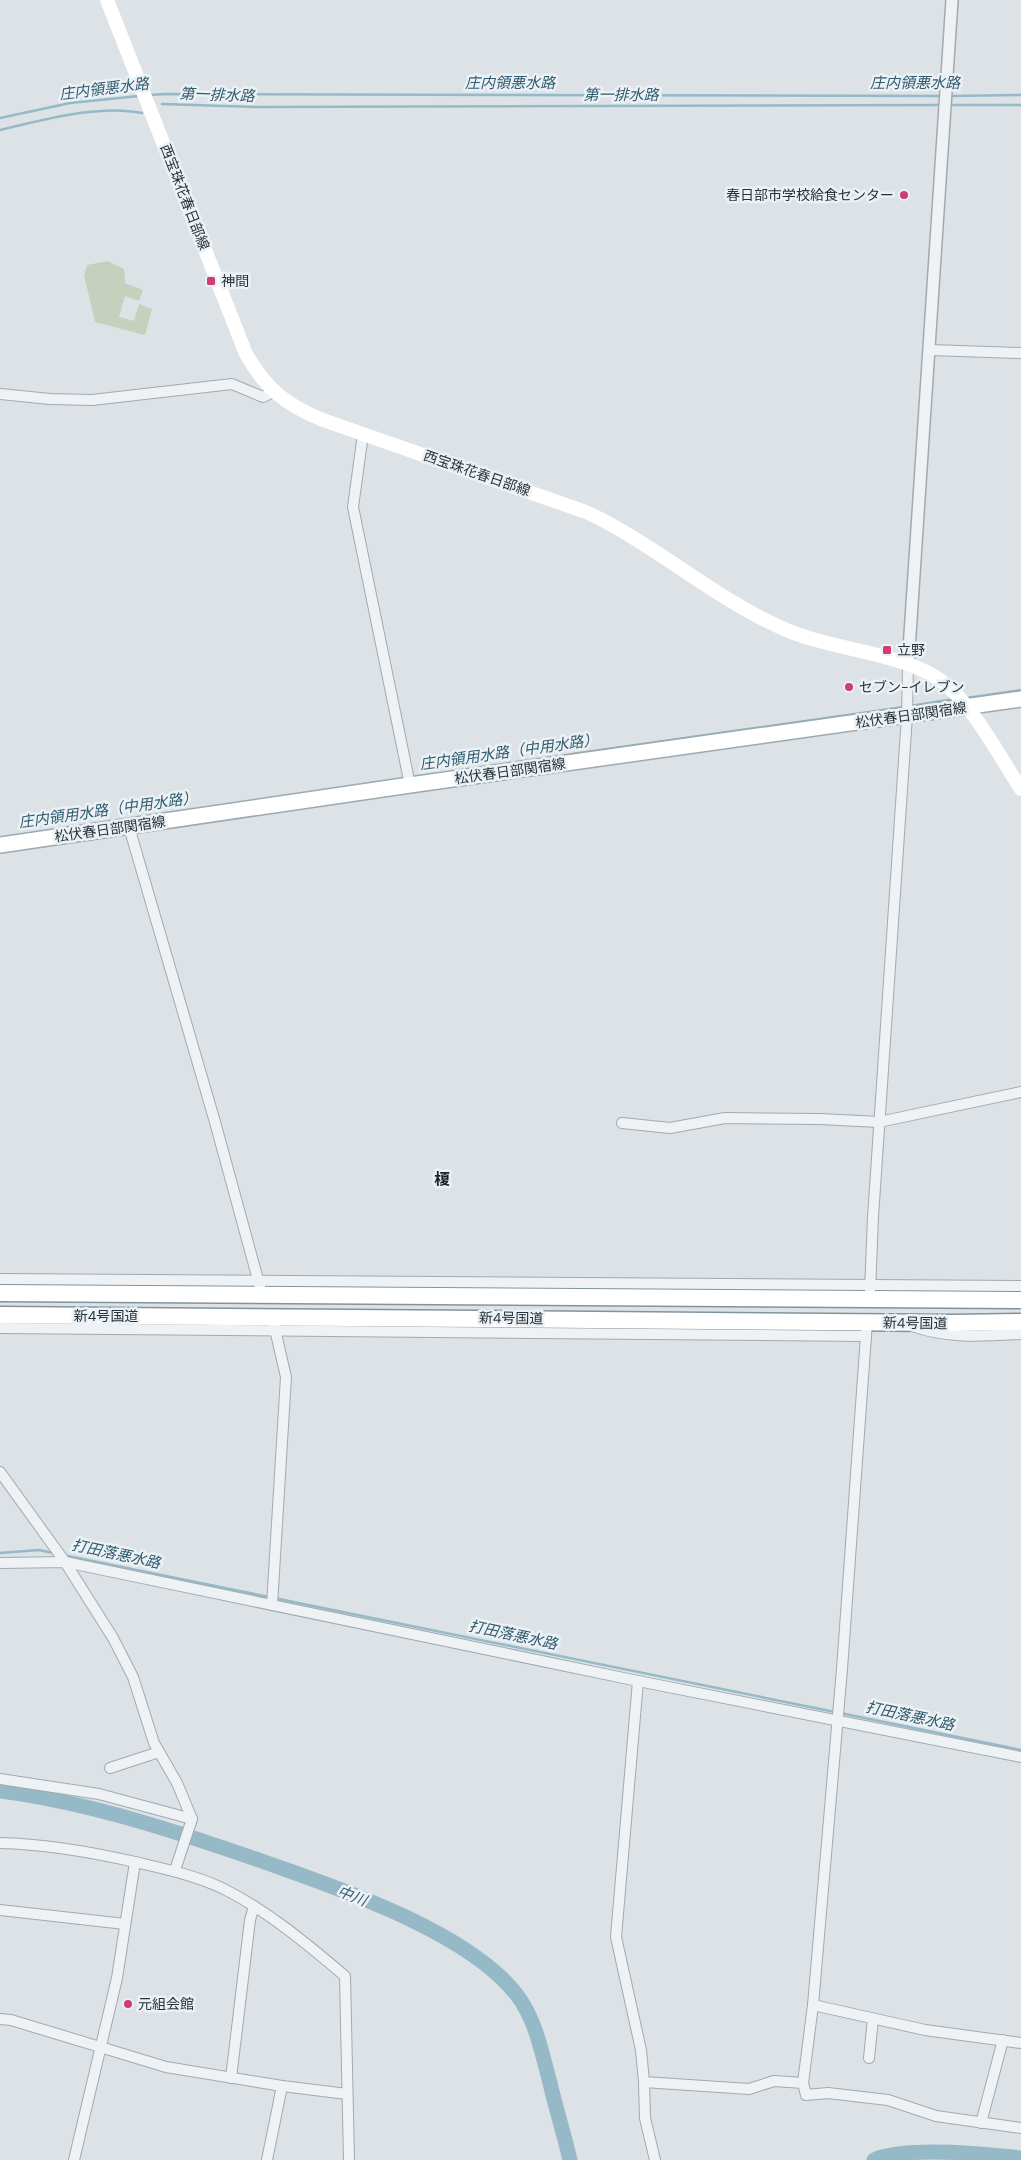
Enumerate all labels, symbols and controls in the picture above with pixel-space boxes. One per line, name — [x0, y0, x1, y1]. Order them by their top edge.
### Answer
water label: 庄内領悪水路 — [58, 73, 152, 104]
water label: 庄内領悪水路 — [465, 73, 557, 93]
water label: 庄内領悪水路 — [870, 73, 962, 93]
water label: 第一排水路 — [179, 84, 257, 106]
water label: 第一排水路 — [583, 85, 660, 105]
street label: 西宝珠花春日部線 — [157, 141, 213, 253]
place label: 春日部市学校給食センター — [726, 186, 894, 204]
marker: 春日部市学校給食センター — [898, 189, 910, 201]
place label: 神間 — [221, 272, 249, 290]
marker: 神間 — [205, 275, 217, 287]
street label: 西宝珠花春日部線 — [421, 446, 533, 500]
place label: 立野 — [897, 641, 925, 659]
marker: 立野 — [881, 644, 893, 656]
place label: セブン-イレブン — [859, 678, 965, 696]
marker: セブン-イレブン — [843, 681, 855, 693]
street label: 松伏春日部関宿線 — [854, 698, 968, 732]
water label: 庄内領用水路（中用水路） — [418, 730, 600, 774]
street label: 松伏春日部関宿線 — [453, 754, 567, 788]
water label: 庄内領用水路（中用水路） — [17, 788, 199, 832]
street label: 松伏春日部関宿線 — [53, 812, 167, 846]
district label: 榎 — [434, 1169, 450, 1190]
street label: 新4号国道 — [74, 1307, 138, 1325]
street label: 新4号国道 — [479, 1308, 543, 1328]
street label: 新4号国道 — [883, 1313, 947, 1333]
water label: 打田落悪水路 — [70, 1535, 164, 1574]
water label: 打田落悪水路 — [467, 1616, 561, 1655]
water label: 打田落悪水路 — [864, 1697, 958, 1736]
water label: 中川 — [334, 1881, 371, 1911]
place label: 元組会館 — [138, 1995, 194, 2013]
marker: 元組会館 — [122, 1998, 134, 2010]

